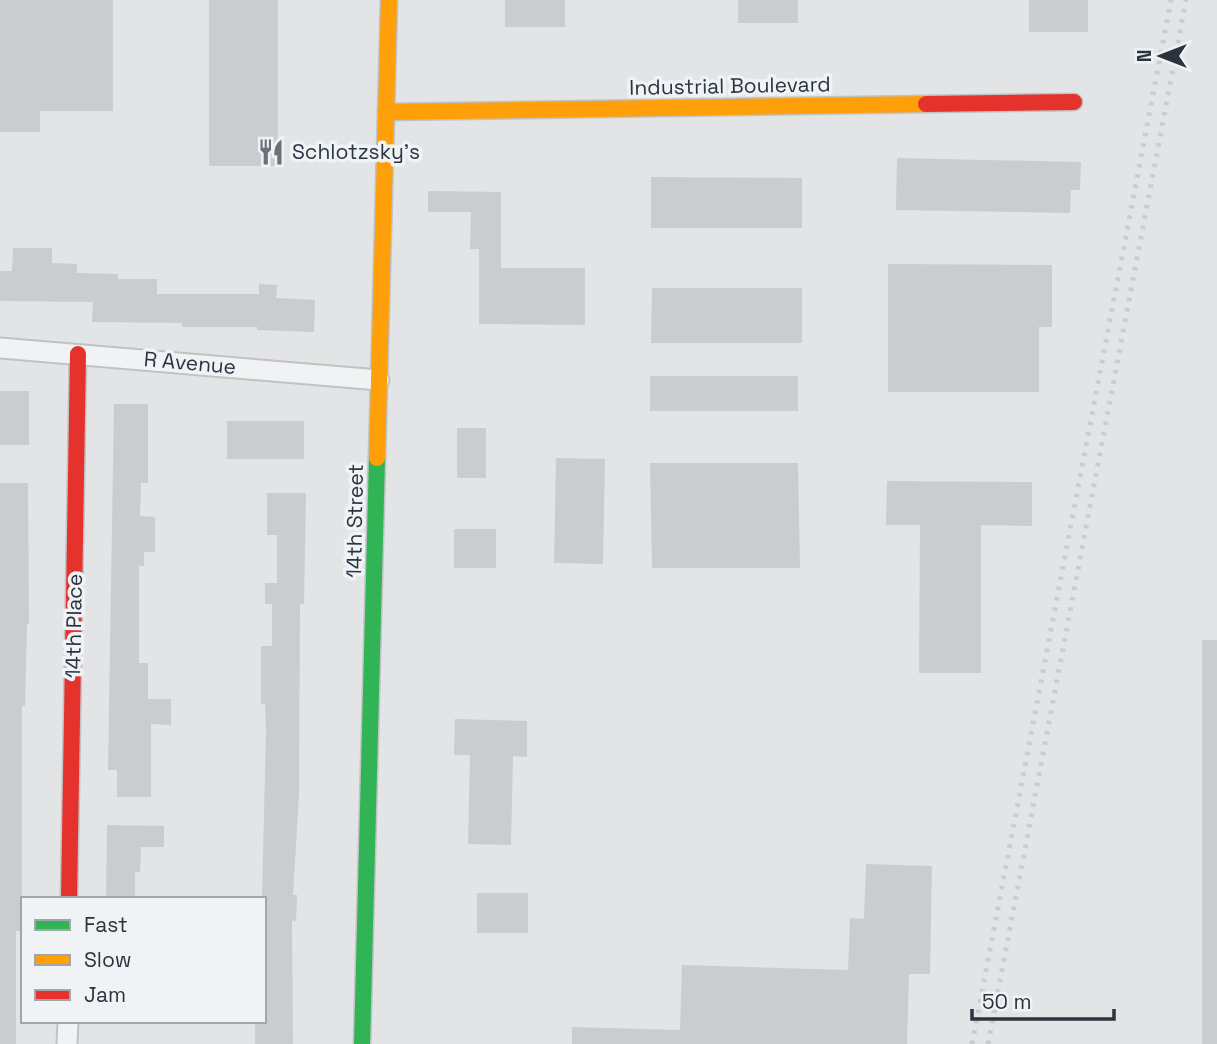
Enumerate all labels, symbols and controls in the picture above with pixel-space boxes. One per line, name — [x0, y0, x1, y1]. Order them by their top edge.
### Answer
north arrow — [1126, 21, 1196, 91]
text: N — [1132, 50, 1157, 62]
street label: Industrial Boulevard — [629, 70, 831, 101]
restaurant icon: Schlotzsky's — [256, 137, 286, 167]
place label: Schlotzsky's — [292, 138, 420, 165]
street label: R Avenue — [143, 345, 237, 380]
street label: 14th Street — [340, 464, 369, 578]
street label: 14th Place — [59, 574, 88, 678]
legend — [21, 897, 266, 1023]
text: Fast — [84, 911, 128, 938]
text: Slow — [84, 946, 132, 973]
scale bar — [972, 978, 1114, 1022]
text: Jam — [84, 981, 126, 1008]
text: 50 m — [982, 988, 1032, 1015]

